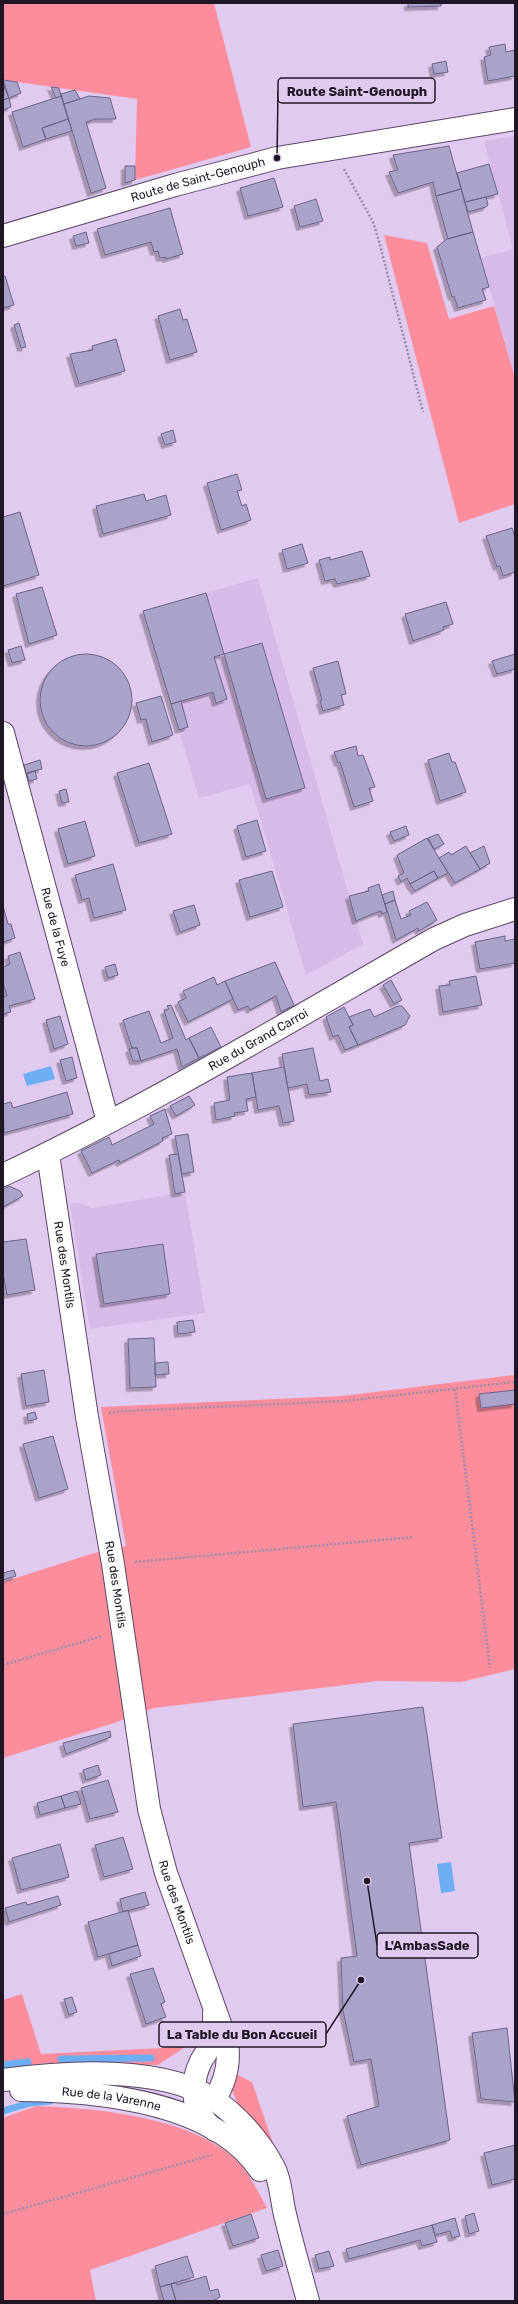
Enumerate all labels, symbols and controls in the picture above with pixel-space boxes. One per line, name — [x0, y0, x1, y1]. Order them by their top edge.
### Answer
callout: Route Saint-Genouph — [278, 78, 435, 103]
text: Route Saint-Genouph — [287, 84, 427, 99]
street label: Route de Saint-Genouph — [129, 154, 267, 205]
street label: Rue de la Fuye — [38, 886, 73, 968]
street label: Rue du Grand Carroi — [206, 1006, 311, 1074]
street label: Rue des Montils — [51, 1220, 78, 1309]
street label: Rue des Montils — [102, 1540, 129, 1629]
street label: Rue des Montils — [156, 1859, 198, 1946]
callout: L'AmbasSade — [377, 1933, 478, 1958]
text: L'AmbasSade — [384, 1938, 470, 1953]
callout: La Table du Bon Accueil — [159, 2022, 326, 2047]
text: La Table du Bon Accueil — [167, 2027, 317, 2042]
street label: Rue de la Varenne — [61, 2084, 163, 2114]

